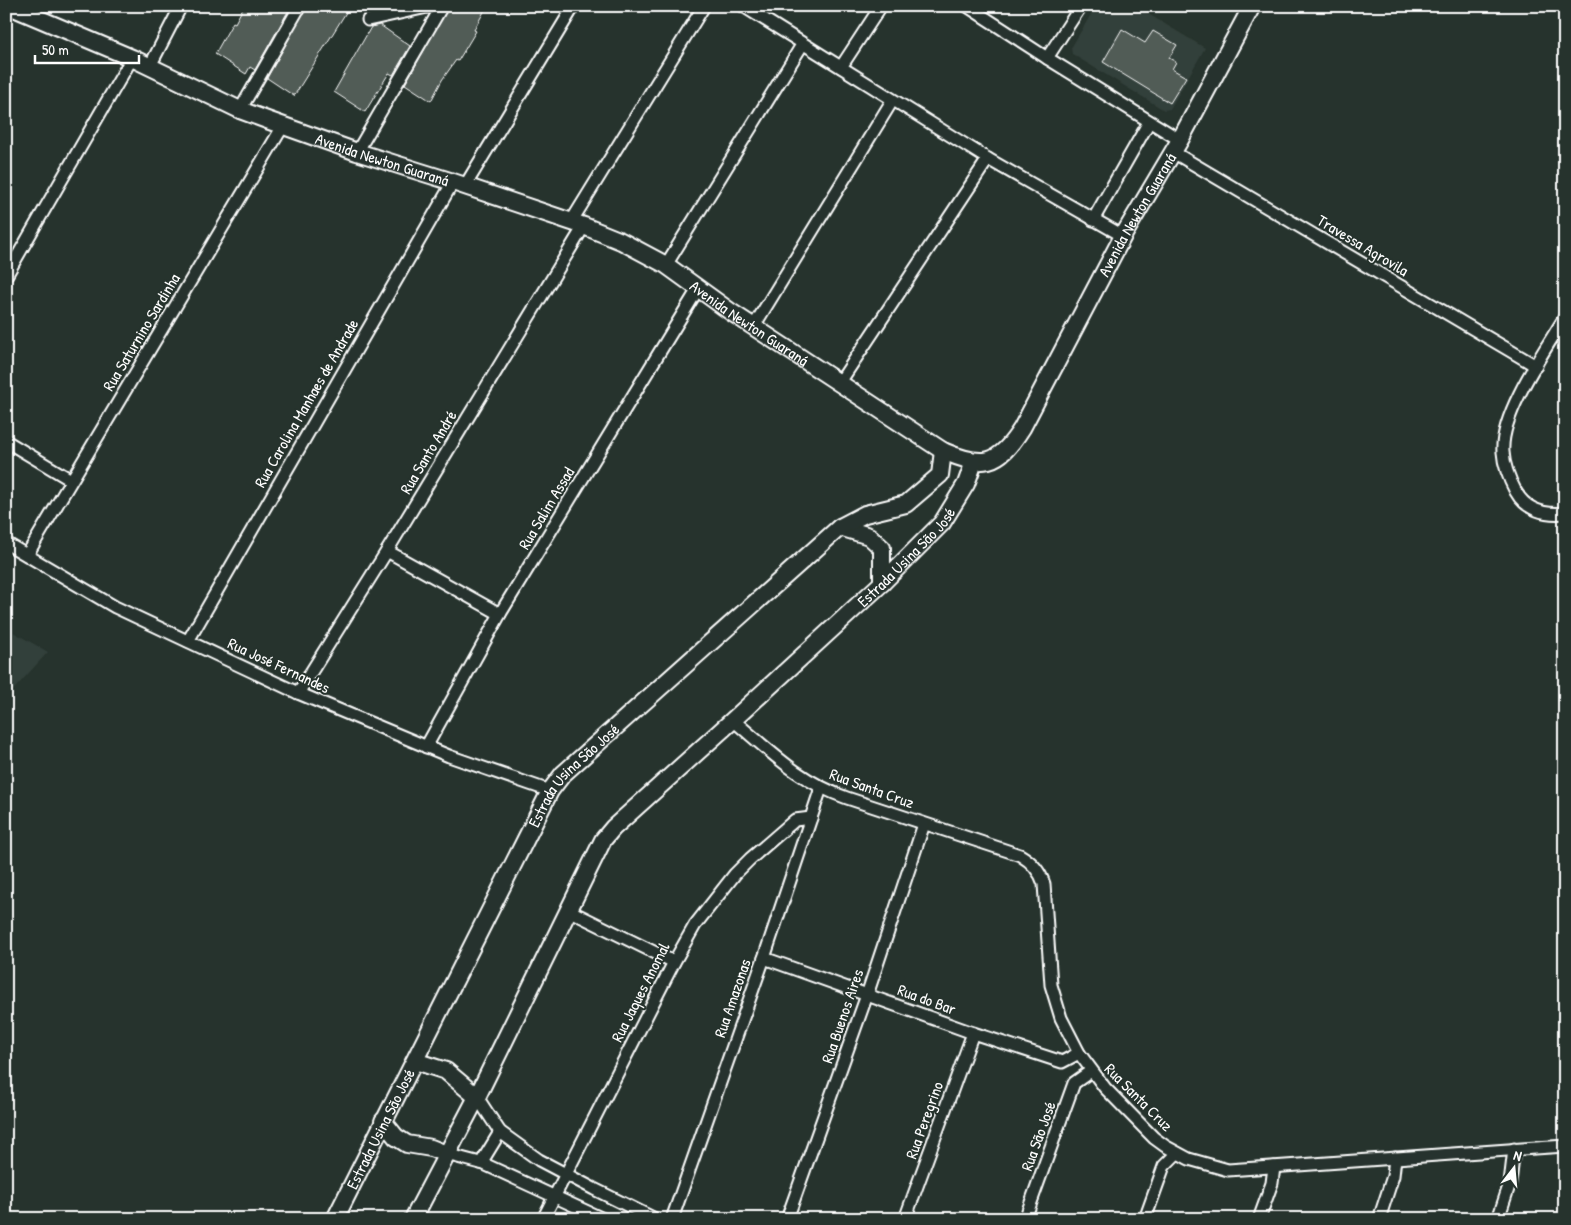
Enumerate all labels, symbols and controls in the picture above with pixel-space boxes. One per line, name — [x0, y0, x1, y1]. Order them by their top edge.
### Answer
scale bar — [35, 32, 139, 64]
text: 50 m — [42, 39, 69, 60]
street label: Avenida Newton Guaraná — [313, 127, 452, 191]
street label: Avenida Newton Guaraná — [1093, 149, 1181, 280]
street label: Travessa Agrovila — [1313, 209, 1413, 281]
street label: Rua Saturnino Sardinha — [97, 269, 185, 395]
street label: Avenida Newton Guaraná — [685, 275, 813, 371]
street label: Rua Carolina Manhaes de Andrade — [249, 314, 364, 491]
street label: Rua Santo André — [394, 406, 462, 498]
street label: Rua Salim Assad — [513, 463, 579, 553]
street label: Estrada Usina São José — [852, 503, 960, 612]
street label: Rua José Fernandes — [224, 632, 334, 698]
street label: Estrada Usina São José — [523, 718, 624, 831]
street label: Rua Santa Cruz — [827, 763, 917, 813]
street label: Rua Jaques Anomal — [606, 938, 675, 1045]
street label: Rua Amazonas — [708, 956, 756, 1040]
street label: Rua Buenos Aires — [816, 966, 868, 1066]
street label: Rua do Bar — [895, 978, 959, 1020]
street label: Rua Santa Cruz — [1100, 1058, 1178, 1136]
street label: Estrada Usina São José — [341, 1064, 420, 1193]
street label: Rua Peregrino — [900, 1078, 948, 1162]
street label: Rua São José — [1015, 1098, 1061, 1174]
north arrow — [1488, 1142, 1538, 1192]
text: N — [1512, 1145, 1524, 1165]

